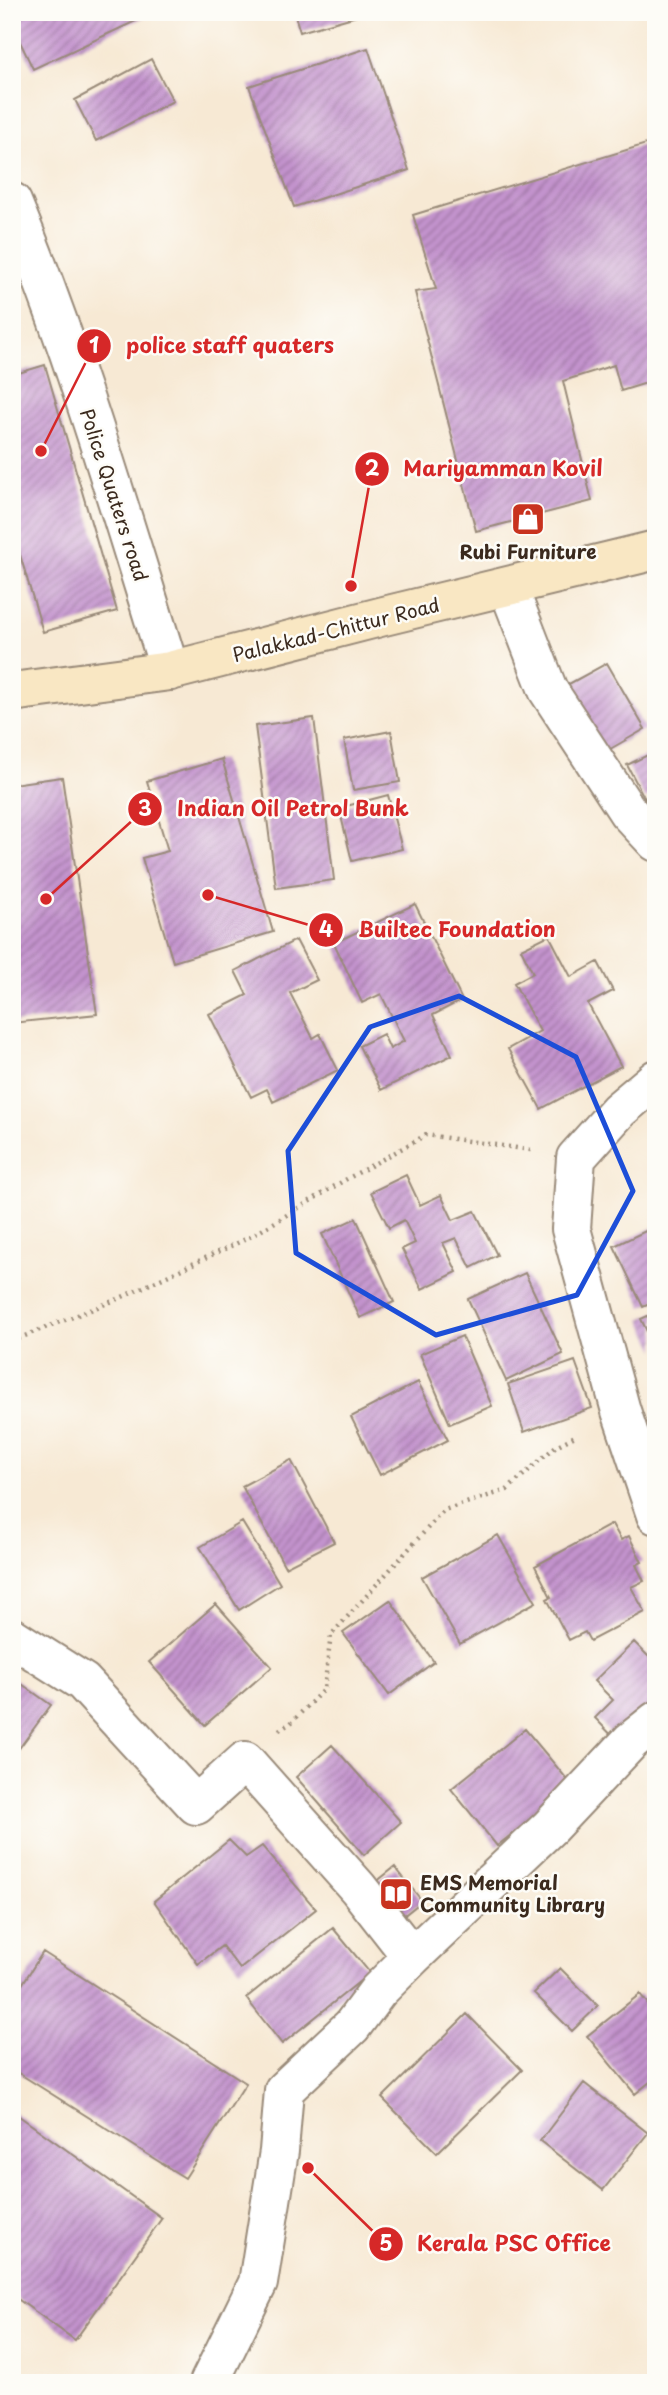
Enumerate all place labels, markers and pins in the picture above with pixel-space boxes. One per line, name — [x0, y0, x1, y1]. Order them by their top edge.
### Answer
callout: police staff quaters — [76, 325, 349, 367]
callout: Mariyamman Kovil — [354, 448, 617, 490]
shop icon: Rubi Furniture — [509, 500, 547, 538]
place label: Rubi Furniture — [459, 537, 597, 565]
callout: Indian Oil Petrol Bunk — [127, 788, 425, 830]
callout: Builtec Foundation — [309, 909, 570, 951]
place label: EMS Memorial Community Library — [420, 1868, 605, 1918]
library icon: EMS Memorial Community Library — [377, 1875, 415, 1913]
callout: Kerala PSC Office — [368, 2223, 625, 2265]

